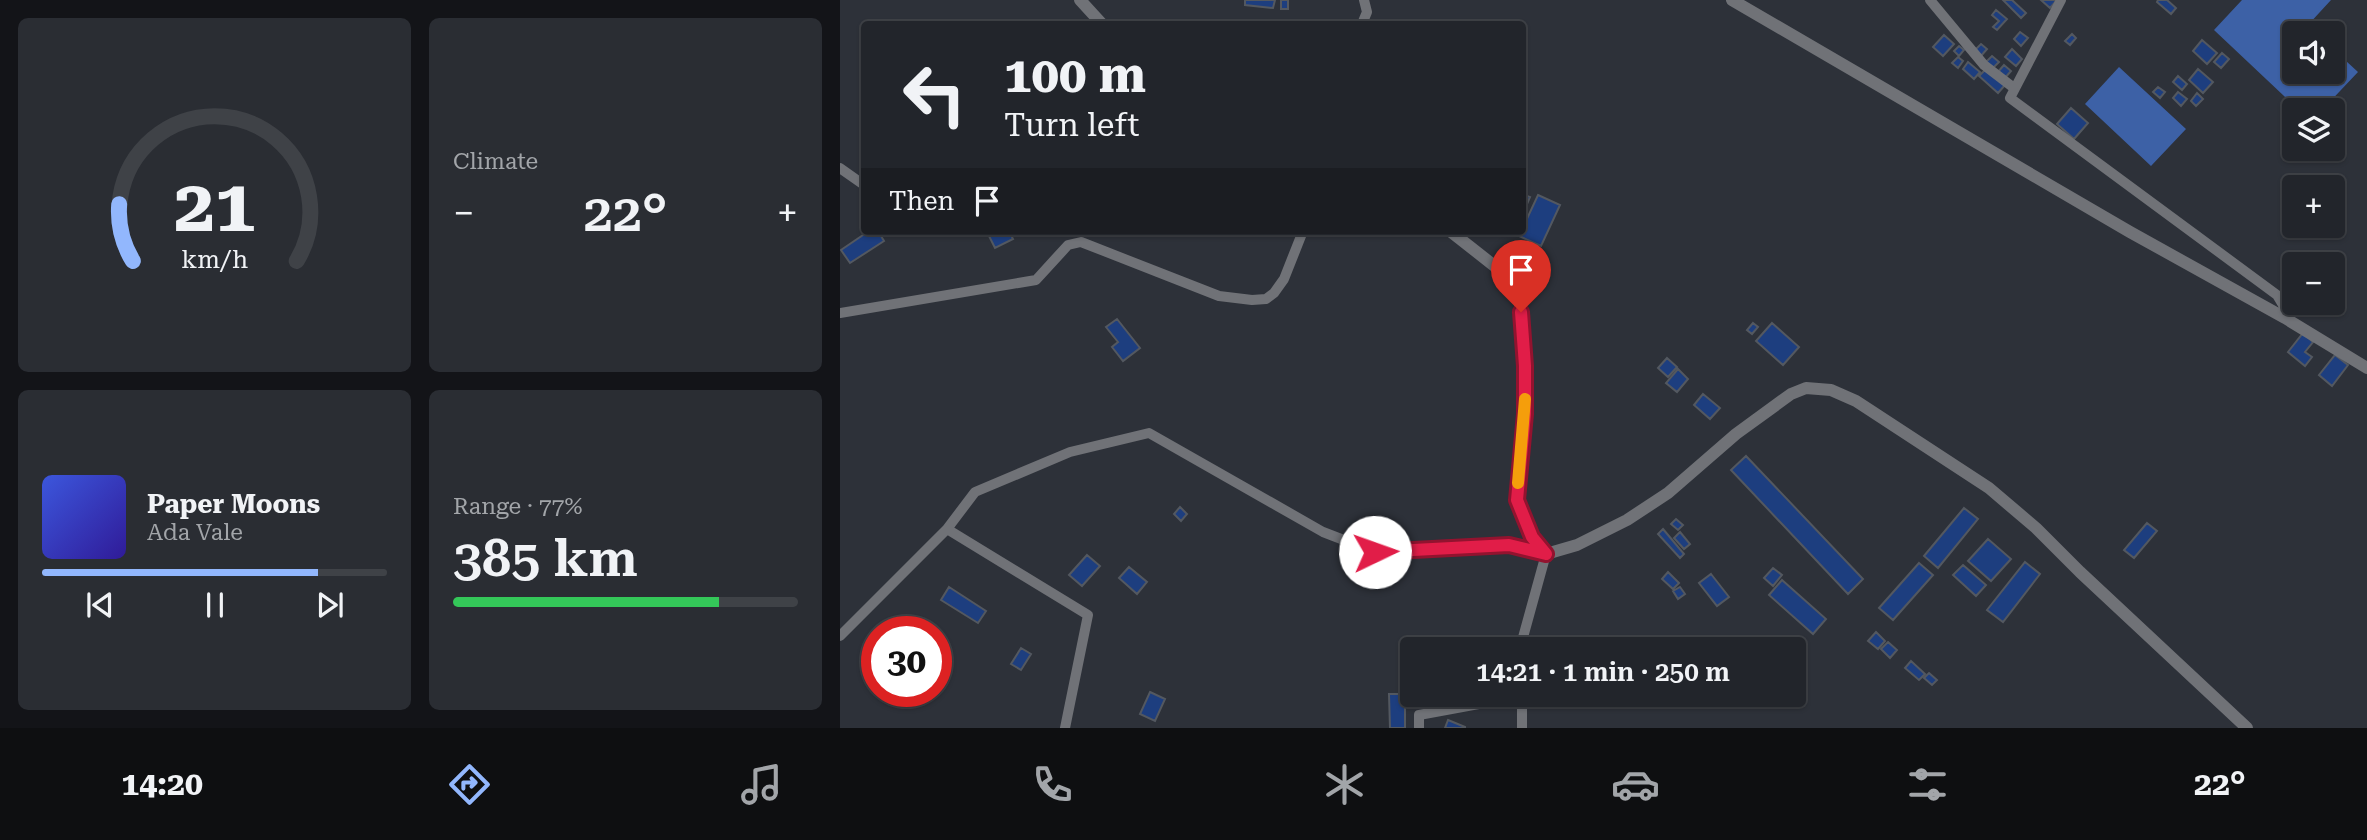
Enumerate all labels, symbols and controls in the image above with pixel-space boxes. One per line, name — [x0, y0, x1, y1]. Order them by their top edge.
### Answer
map controls — [2282, 21, 2345, 315]
button: sound — [2282, 21, 2345, 84]
text: 100 m — [1004, 47, 1146, 104]
icon: left — [889, 49, 980, 140]
button: layers — [2282, 98, 2345, 161]
text: Turn left — [1004, 106, 1139, 144]
text: Climate — [453, 148, 538, 175]
text: 21 — [174, 164, 255, 249]
button: + — [2282, 175, 2345, 238]
icon: arrive — [968, 182, 1006, 220]
text: 22° — [584, 183, 667, 244]
text: Then — [889, 186, 954, 216]
text: − — [453, 191, 474, 235]
text: + — [777, 191, 798, 235]
pin — [1491, 240, 1551, 312]
text: km/h — [181, 245, 248, 274]
icon: arrive — [1502, 251, 1540, 289]
button: − — [2282, 252, 2345, 315]
text: Paper Moons — [147, 489, 320, 519]
text: Range · 77% — [453, 493, 582, 520]
position arrow — [1338, 515, 1412, 589]
text: Ada Vale — [147, 519, 243, 546]
text: 385 km — [453, 528, 638, 589]
icon: previous — [81, 586, 119, 624]
icon: pause — [196, 586, 234, 624]
icon: next — [311, 586, 349, 624]
speed limit sign: 30 — [861, 616, 952, 707]
text: 14:21 · 1 min · 250 m — [1476, 657, 1730, 687]
icon: directions — [445, 760, 494, 809]
icon: music — [737, 760, 786, 809]
icon: phone — [1028, 760, 1077, 809]
icon: climate — [1320, 760, 1369, 809]
icon: car — [1611, 760, 1660, 809]
icon: filters — [1903, 760, 1952, 809]
text: 14:20 — [121, 765, 203, 803]
text: 22° — [2194, 765, 2246, 803]

